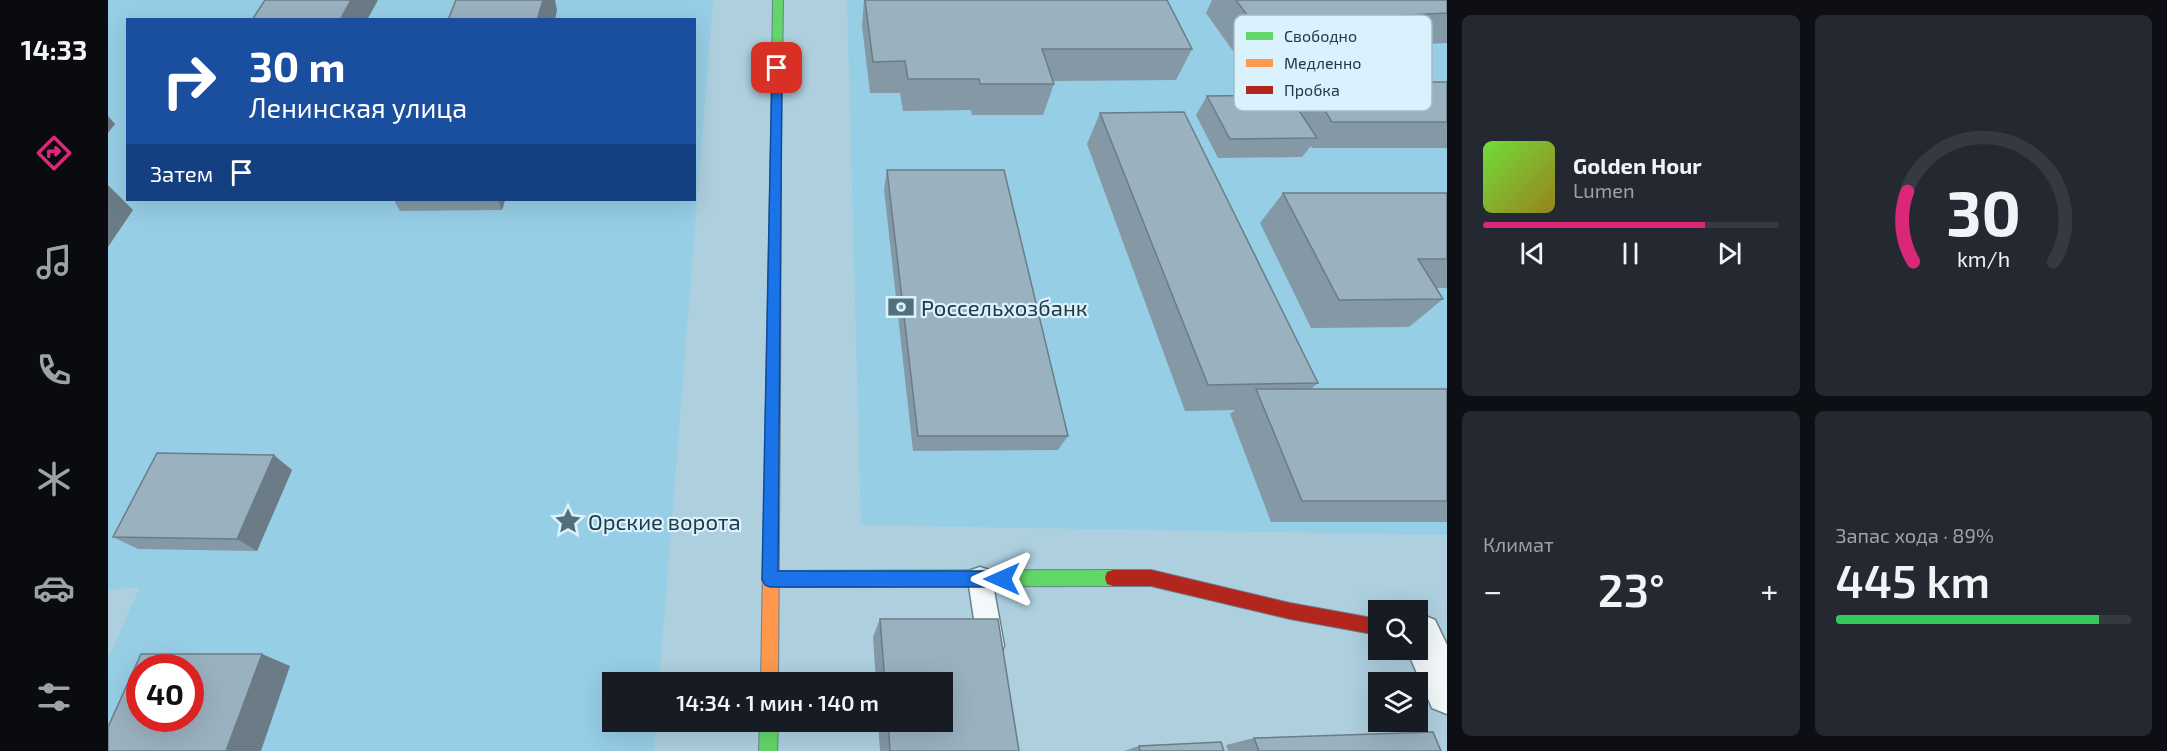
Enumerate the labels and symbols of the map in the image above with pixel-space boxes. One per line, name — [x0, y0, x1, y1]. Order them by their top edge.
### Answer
legend — [1234, 15, 1432, 111]
text: Свободно — [1284, 26, 1357, 45]
pin — [751, 42, 802, 93]
text: Медленно — [1284, 53, 1361, 72]
text: Пробка — [1284, 80, 1340, 99]
bank icon: Россельхозбанк — [886, 292, 916, 322]
place label: Россельхозбанк — [921, 294, 1088, 320]
place icon: Орские ворота — [553, 506, 583, 536]
place label: Орские ворота — [588, 508, 741, 534]
position arrow — [970, 547, 1034, 611]
speed limit sign: 40 — [126, 654, 204, 732]

